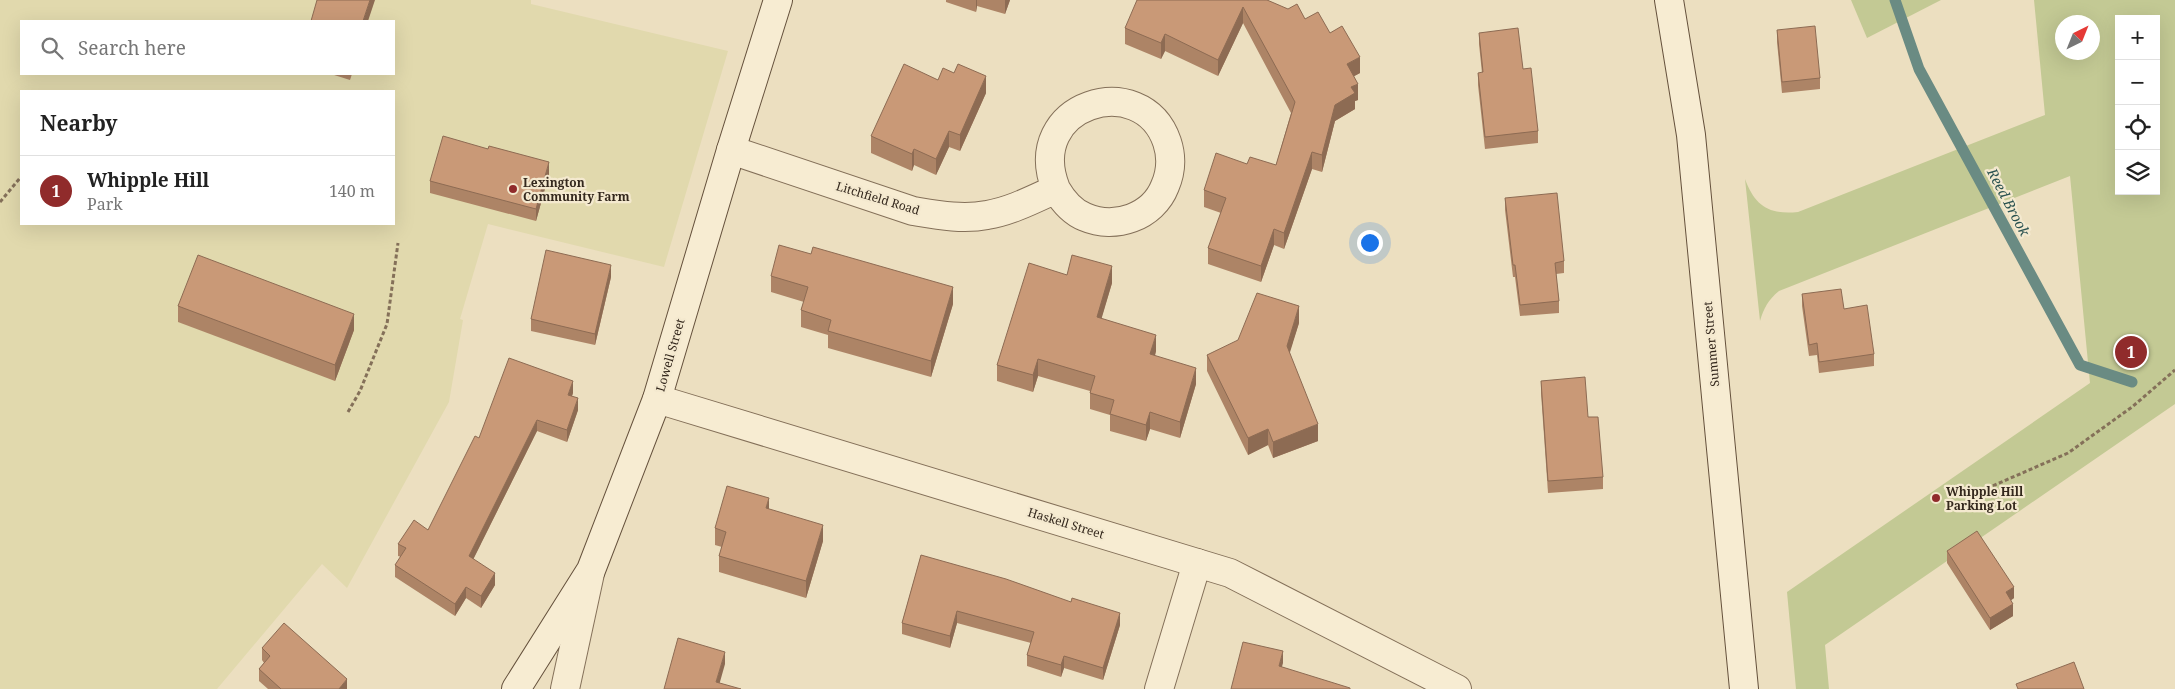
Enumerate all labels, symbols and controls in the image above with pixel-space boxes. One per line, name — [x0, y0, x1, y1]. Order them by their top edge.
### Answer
north arrow — [2055, 15, 2100, 60]
map controls — [2115, 15, 2160, 195]
button: + — [2115, 15, 2160, 60]
search box — [20, 20, 395, 75]
icon: search — [38, 34, 66, 62]
text: Search here — [78, 35, 186, 61]
button: − — [2115, 60, 2160, 105]
button: locate — [2115, 105, 2160, 150]
text: Nearby — [40, 109, 118, 137]
button: layers — [2115, 150, 2160, 195]
water label: Reed Brook — [1983, 164, 2035, 240]
text: Whipple Hill — [87, 167, 209, 193]
place label: Lexington Community Farm — [523, 174, 630, 205]
street label: Litchfield Road — [834, 177, 922, 219]
text: 1 — [51, 180, 61, 202]
text: 140 m — [329, 180, 375, 202]
marker: Lexington Community Farm — [507, 183, 519, 195]
text: Park — [87, 193, 123, 215]
your location — [1357, 230, 1383, 256]
street label: Summer Street — [1699, 301, 1723, 387]
street label: Lowell Street — [651, 317, 689, 393]
pin: 1 — [2115, 333, 2147, 371]
place label: Whipple Hill Parking Lot — [1946, 483, 2024, 514]
marker: Whipple Hill Parking Lot — [1930, 492, 1942, 504]
street label: Haskell Street — [1026, 503, 1106, 543]

